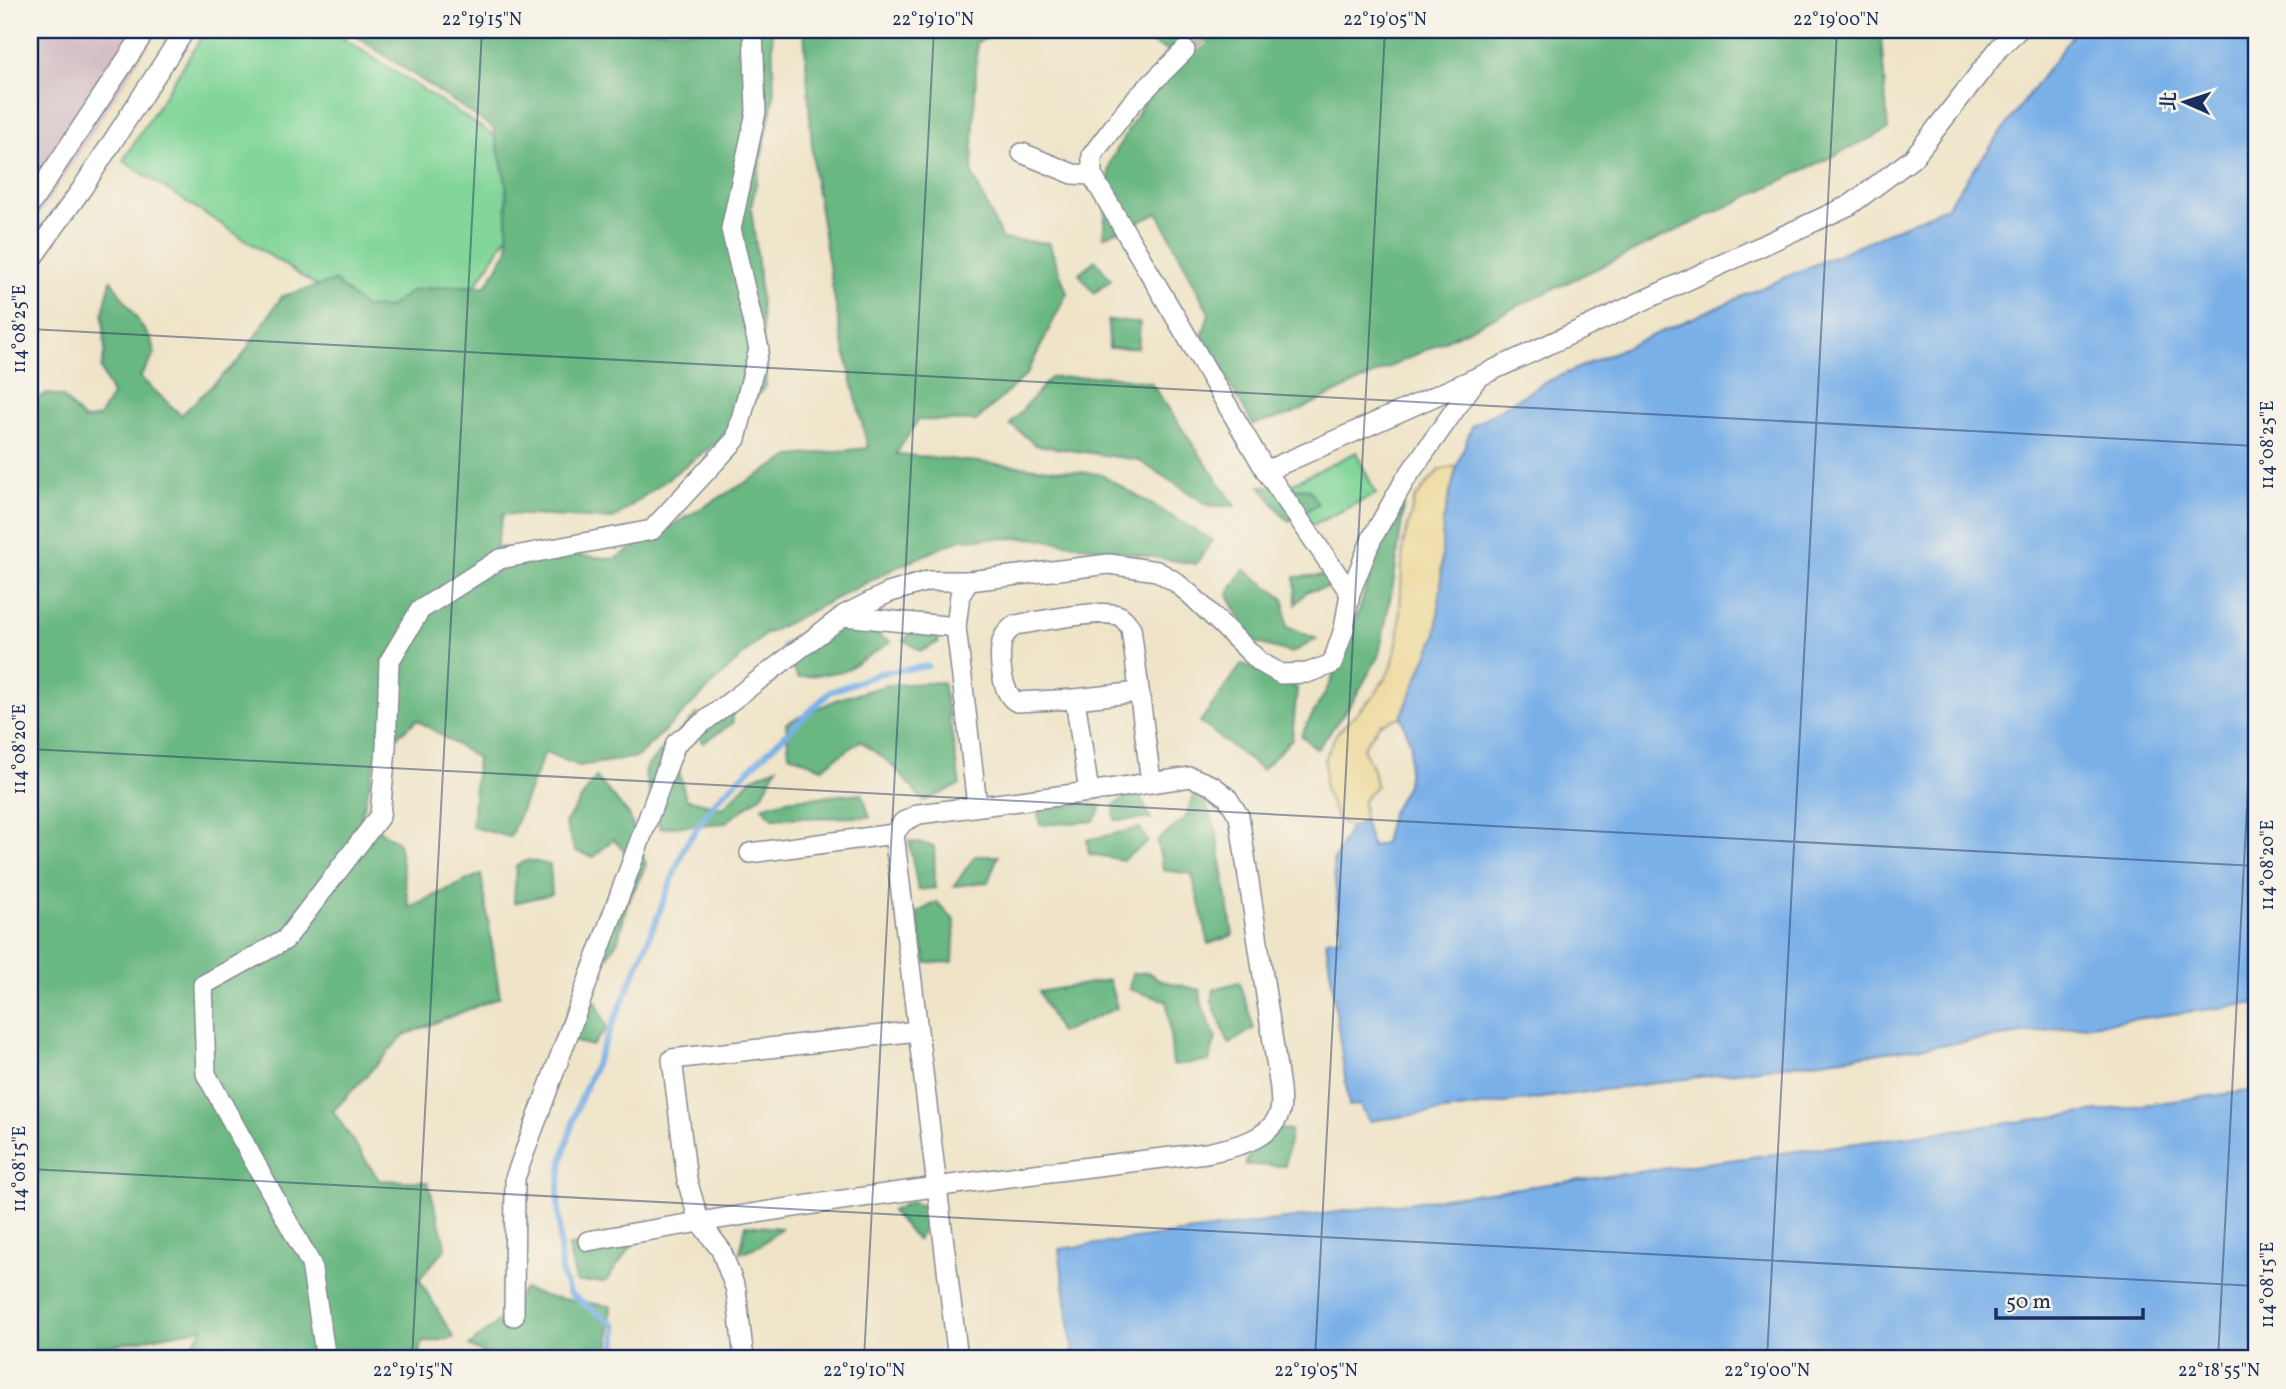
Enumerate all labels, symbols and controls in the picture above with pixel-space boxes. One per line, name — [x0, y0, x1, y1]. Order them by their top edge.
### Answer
text: 22°19'15"N — [442, 8, 522, 33]
text: 22°19'10"N — [892, 8, 974, 33]
text: 22°19'05"N — [1343, 8, 1427, 33]
text: 22°19'00"N — [1793, 8, 1879, 33]
north arrow — [2150, 66, 2220, 136]
text: 北 — [2157, 91, 2184, 111]
text: 114°08'25"E — [8, 284, 33, 374]
text: 114°08'25"E — [2256, 400, 2281, 490]
text: 114°08'20"E — [8, 703, 33, 794]
text: 114°08'20"E — [2256, 819, 2281, 910]
text: 114°08'15"E — [8, 1125, 33, 1212]
text: 114°08'15"E — [2256, 1241, 2281, 1328]
scale bar — [1996, 1277, 2142, 1321]
text: 50 m — [2006, 1288, 2051, 1317]
text: 22°19'15"N — [373, 1359, 453, 1384]
text: 22°19'10"N — [823, 1359, 905, 1384]
text: 22°19'05"N — [1274, 1359, 1358, 1384]
text: 22°19'00"N — [1724, 1359, 1810, 1384]
text: 22°18'55"N — [2178, 1359, 2260, 1384]

